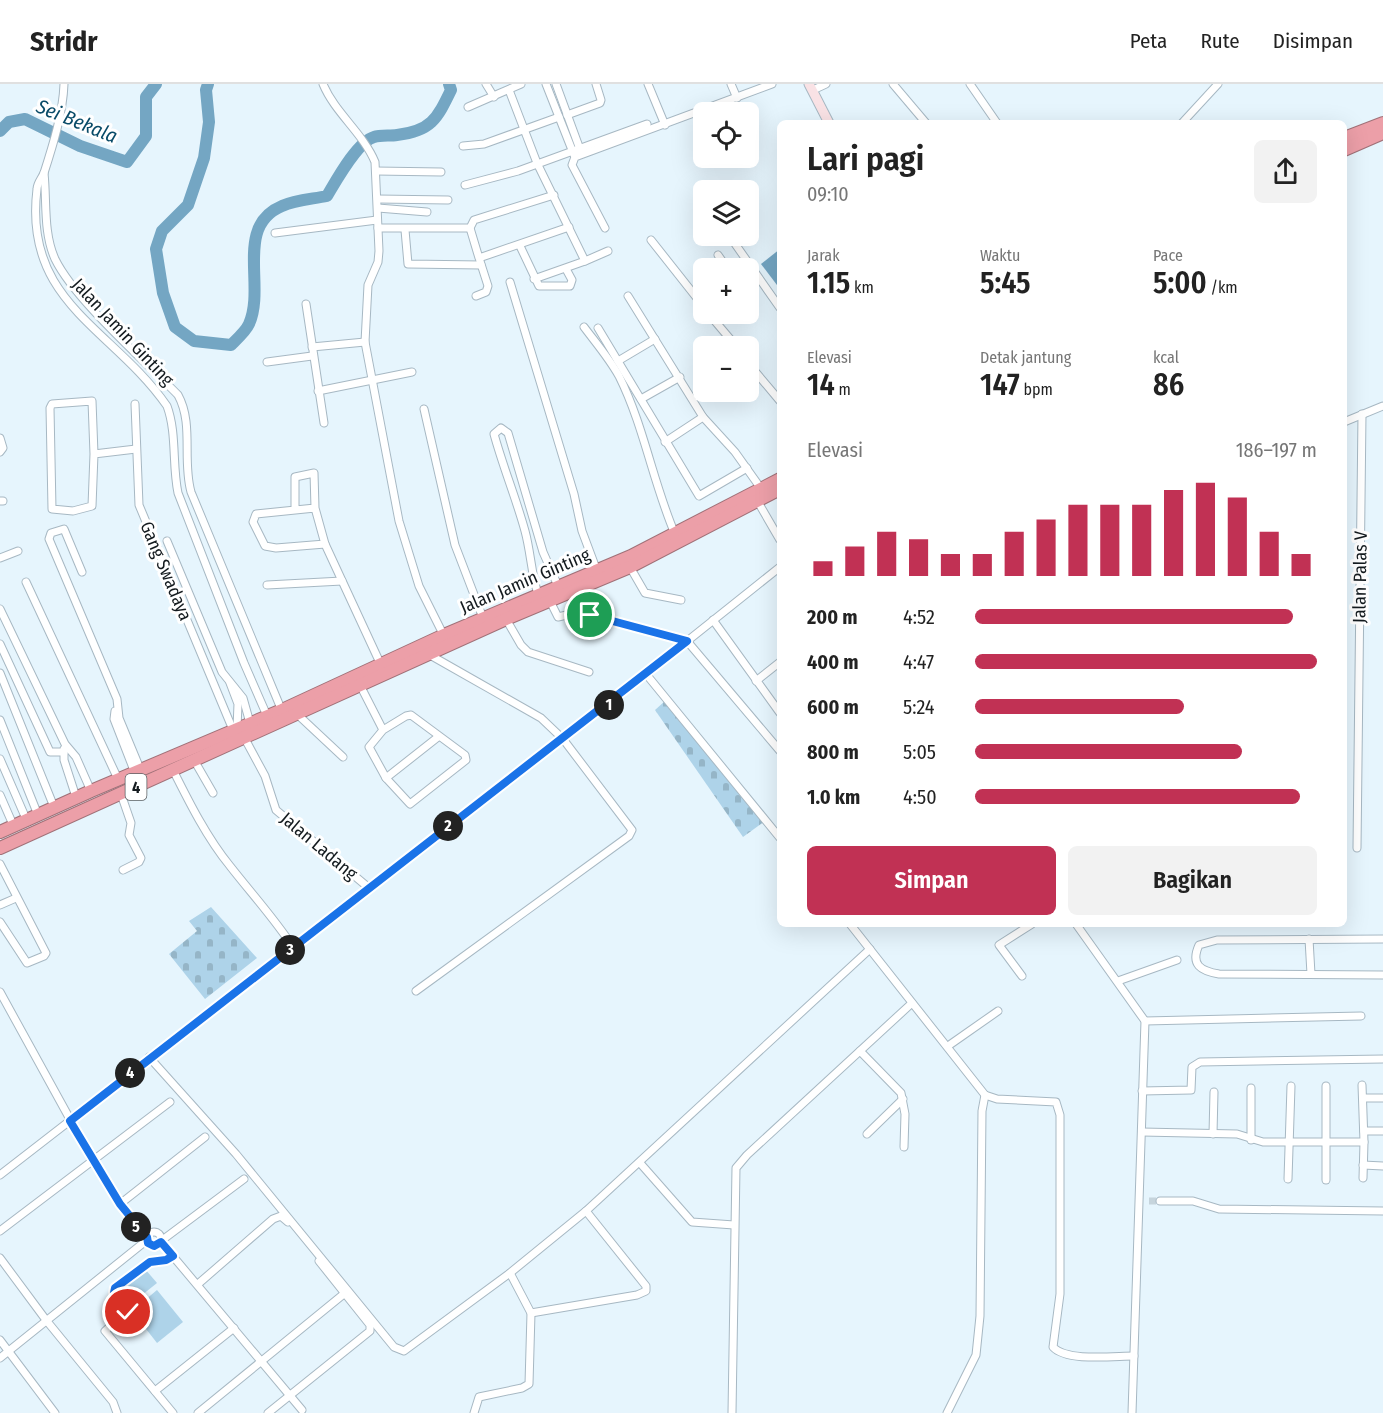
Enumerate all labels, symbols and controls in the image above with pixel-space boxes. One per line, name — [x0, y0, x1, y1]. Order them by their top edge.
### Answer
text: Stridr — [30, 25, 97, 58]
text: Peta — [1130, 28, 1167, 54]
text: Rute — [1200, 28, 1240, 54]
text: Disimpan — [1273, 28, 1353, 54]
water label: Sei Bekala — [32, 94, 121, 148]
map controls — [693, 102, 759, 402]
button: locate — [693, 102, 759, 168]
text: Lari pagi — [807, 139, 924, 179]
button: share — [1254, 140, 1317, 203]
button: layers — [693, 180, 759, 246]
text: 09:10 — [807, 182, 849, 206]
text: Jarak — [807, 246, 840, 265]
text: Waktu — [980, 246, 1020, 265]
text: Pace — [1153, 246, 1183, 265]
button: + — [693, 258, 759, 324]
text: 1.15 — [807, 265, 850, 301]
text: 5:45 — [980, 265, 1031, 301]
text: 5:00 — [1153, 265, 1207, 301]
street label: Jalan Jamin Ginting — [67, 274, 179, 391]
text: km — [850, 278, 874, 297]
text: /km — [1207, 278, 1238, 297]
button: − — [693, 336, 759, 402]
text: Elevasi — [807, 348, 852, 367]
text: Detak jantung — [980, 348, 1071, 367]
text: kcal — [1153, 348, 1179, 367]
text: 14 — [807, 367, 835, 403]
text: 147 — [980, 367, 1020, 403]
text: 86 — [1153, 367, 1184, 403]
text: m — [835, 380, 851, 399]
text: bpm — [1020, 380, 1053, 399]
text: Elevasi — [807, 438, 863, 462]
text: 186–197 m — [1236, 438, 1317, 462]
street label: Gang Swadaya — [135, 518, 197, 624]
street label: Jalan Palas V — [1348, 530, 1372, 623]
street label: Jalan Jamin Ginting — [457, 543, 594, 618]
pin — [564, 589, 615, 640]
icon: arrive — [573, 598, 606, 631]
text: 200 m — [807, 605, 858, 629]
text: 4:52 — [903, 605, 935, 629]
text: 400 m — [807, 650, 859, 674]
text: 4:47 — [903, 650, 934, 674]
pin: 1 — [594, 690, 624, 720]
text: 1 — [606, 695, 612, 714]
text: 600 m — [807, 695, 859, 719]
text: 5:24 — [903, 695, 935, 719]
text: 800 m — [807, 740, 859, 764]
text: 5:05 — [903, 740, 936, 764]
road number: 4 — [126, 774, 146, 800]
text: 1.0 km — [807, 785, 860, 809]
text: 4:50 — [903, 785, 937, 809]
street label: Jalan Ladang — [276, 807, 362, 885]
pin: 2 — [433, 811, 463, 841]
text: 2 — [444, 816, 452, 835]
button: Simpan — [807, 846, 1056, 915]
button: Bagikan — [1068, 846, 1317, 915]
pin: 3 — [275, 935, 305, 965]
text: 3 — [286, 940, 294, 959]
pin: 4 — [115, 1058, 145, 1088]
text: 4 — [126, 1063, 134, 1082]
pin: 5 — [121, 1212, 151, 1242]
text: 5 — [132, 1217, 140, 1236]
pin — [102, 1286, 153, 1337]
icon: check — [111, 1295, 144, 1328]

